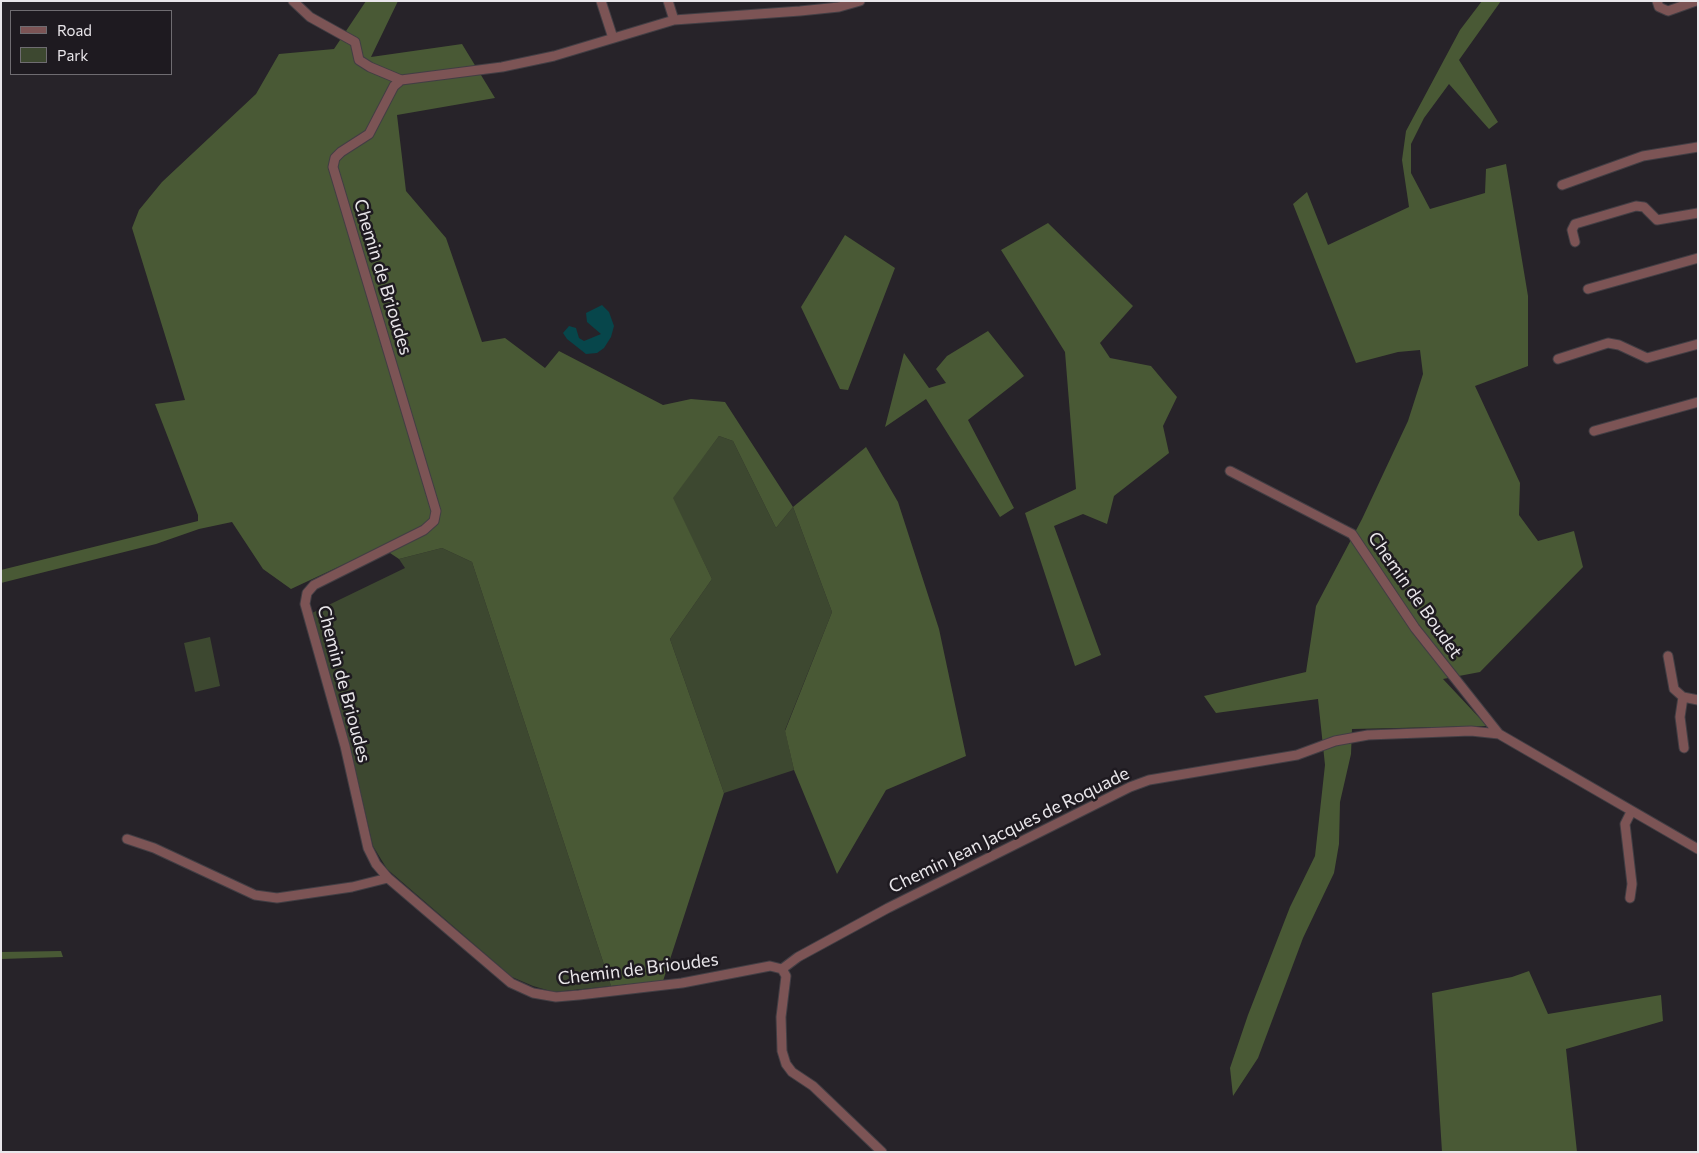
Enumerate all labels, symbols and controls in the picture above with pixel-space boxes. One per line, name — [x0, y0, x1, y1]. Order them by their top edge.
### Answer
legend — [10, 10, 172, 75]
text: Road — [57, 21, 92, 39]
text: Park — [57, 46, 88, 64]
street label: Chemin de Brioudes — [349, 196, 417, 358]
street label: Chemin de Boudet — [1363, 528, 1467, 662]
street label: Chemin de Brioudes — [313, 603, 375, 765]
street label: Chemin Jean Jacques de Roquade — [885, 762, 1133, 898]
street label: Chemin de Brioudes — [556, 948, 720, 990]

